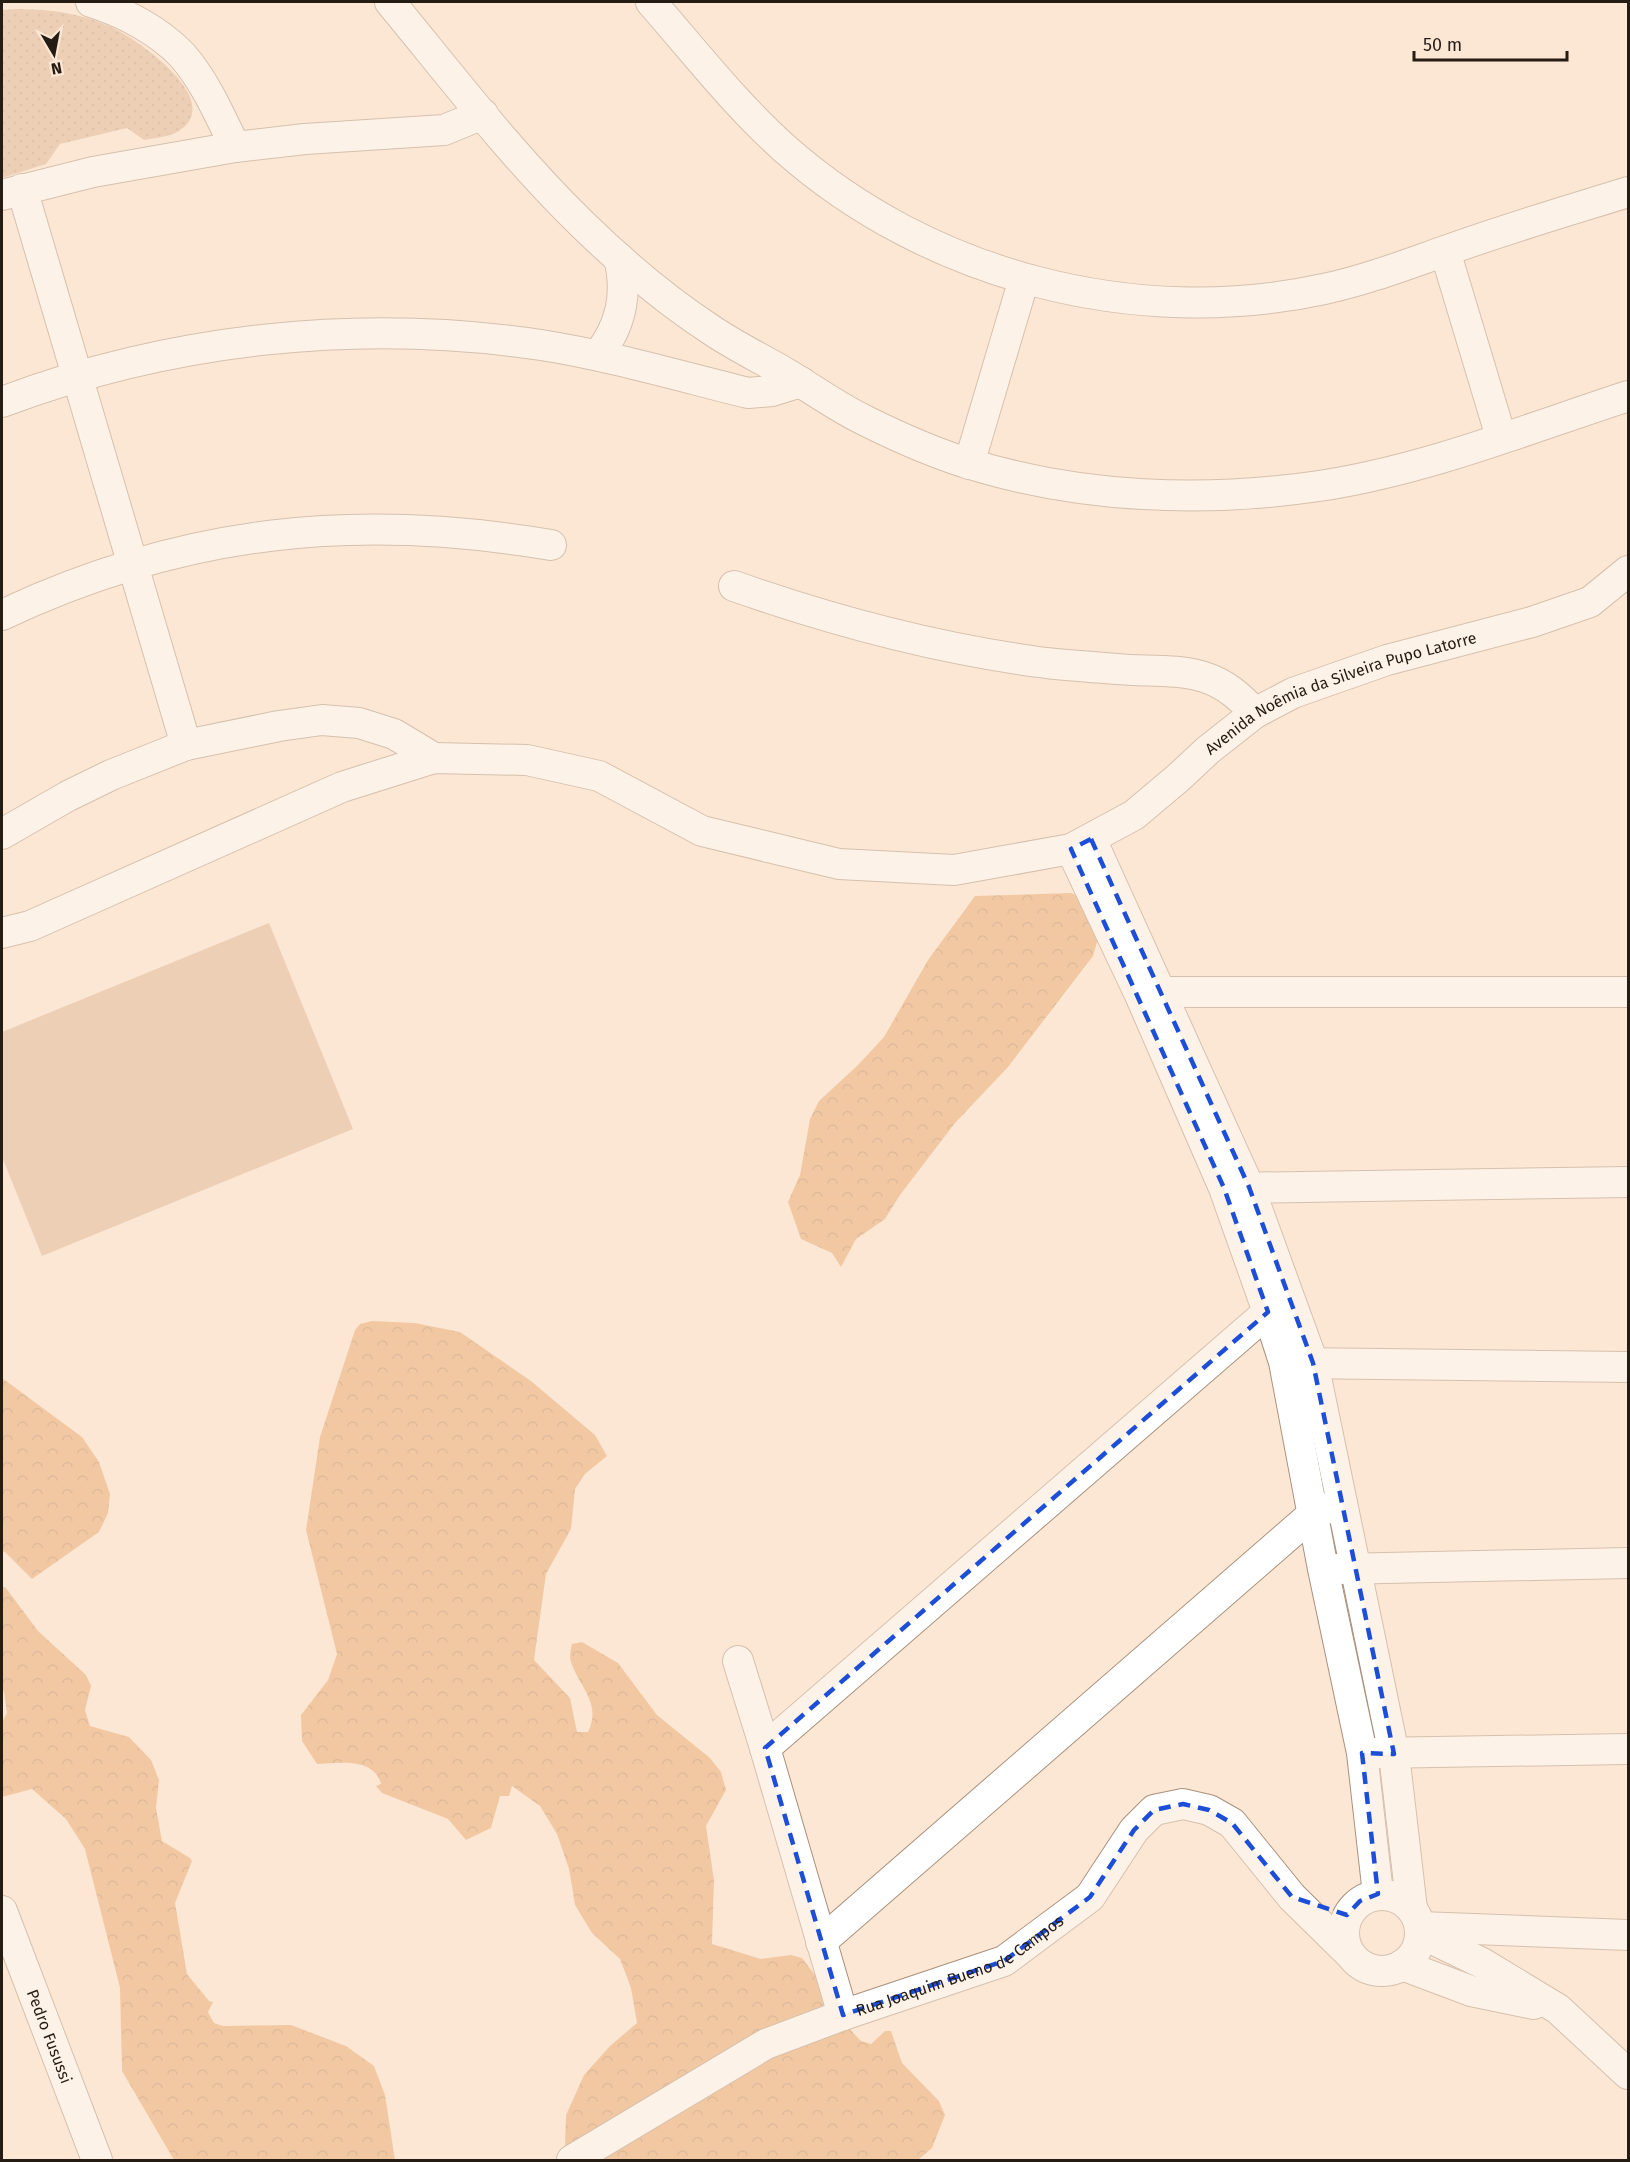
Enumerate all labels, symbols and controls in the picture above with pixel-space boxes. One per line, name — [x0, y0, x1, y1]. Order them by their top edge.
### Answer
north arrow — [24, 24, 84, 84]
scale bar — [1414, 24, 1567, 62]
text: 50 m — [1423, 34, 1462, 56]
text: N — [50, 58, 63, 79]
street label: Avenida Noêmia da Silveira Pupo Latorre — [1201, 627, 1478, 758]
street label: Rua Joaquim Bueno de Campos — [853, 1911, 1067, 2020]
street label: Pedro Fusussi — [23, 1986, 76, 2086]

